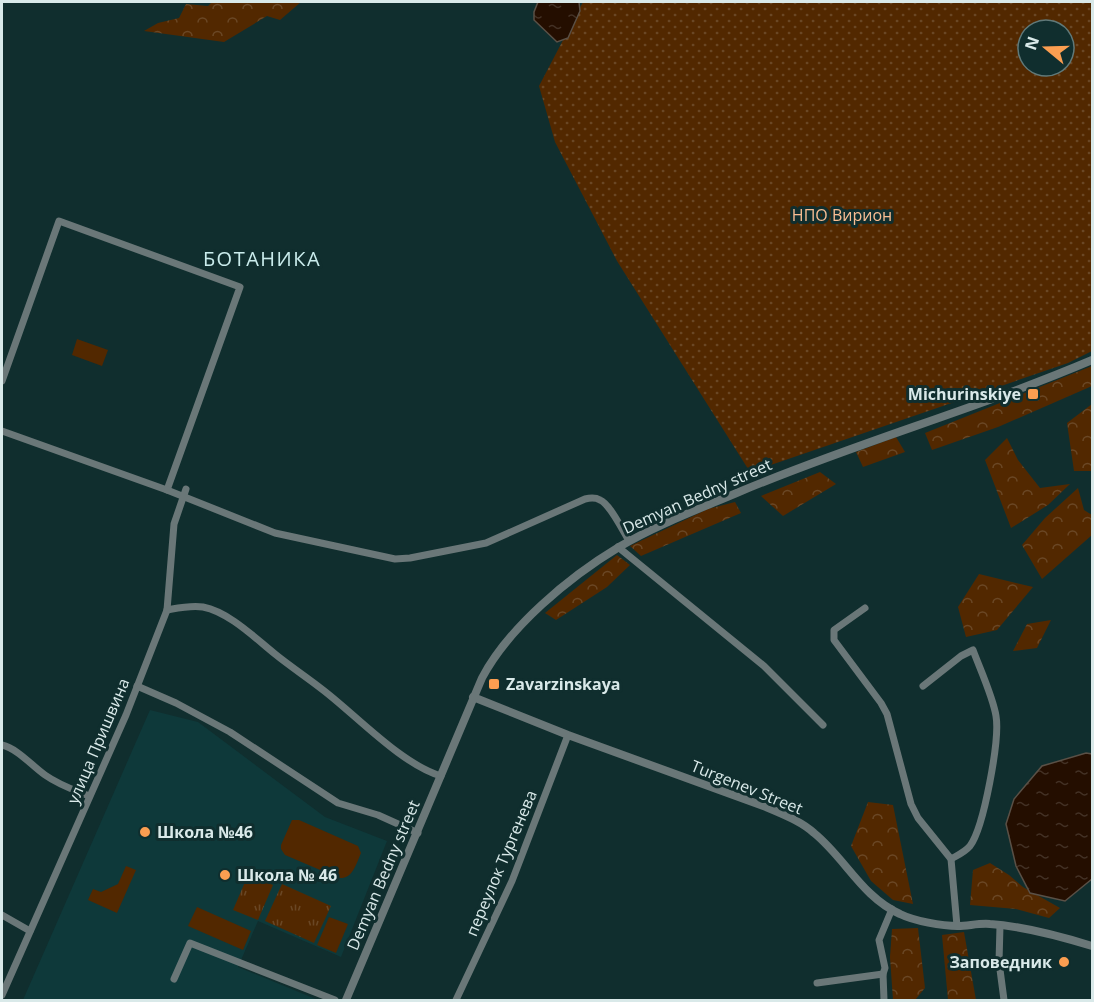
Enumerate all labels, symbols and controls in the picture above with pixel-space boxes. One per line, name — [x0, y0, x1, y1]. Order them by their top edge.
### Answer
north arrow — [1016, 18, 1076, 78]
text: N — [1019, 33, 1044, 53]
park label: НПО Вирион — [792, 204, 892, 226]
district label: БОТАНИКА — [203, 245, 321, 272]
place label: Michurinskiye — [908, 383, 1021, 405]
marker: Michurinskiye — [1026, 387, 1040, 401]
street label: Demyan Bedny street — [619, 453, 775, 539]
place label: Zavarzinskaya — [506, 673, 620, 695]
street label: улица Пришвина — [62, 675, 134, 807]
marker: Zavarzinskaya — [487, 677, 501, 691]
street label: Turgenev Street — [688, 755, 806, 819]
street label: переулок Тургенева — [460, 787, 542, 939]
street label: Demyan Bedny street — [341, 796, 425, 953]
place label: Школа №46 — [157, 821, 253, 843]
marker: Школа №46 — [138, 825, 152, 839]
place label: Школа № 46 — [237, 864, 337, 886]
marker: Школа № 46 — [218, 868, 232, 882]
place label: Заповедник — [949, 951, 1052, 973]
marker: Заповедник — [1057, 955, 1071, 969]

